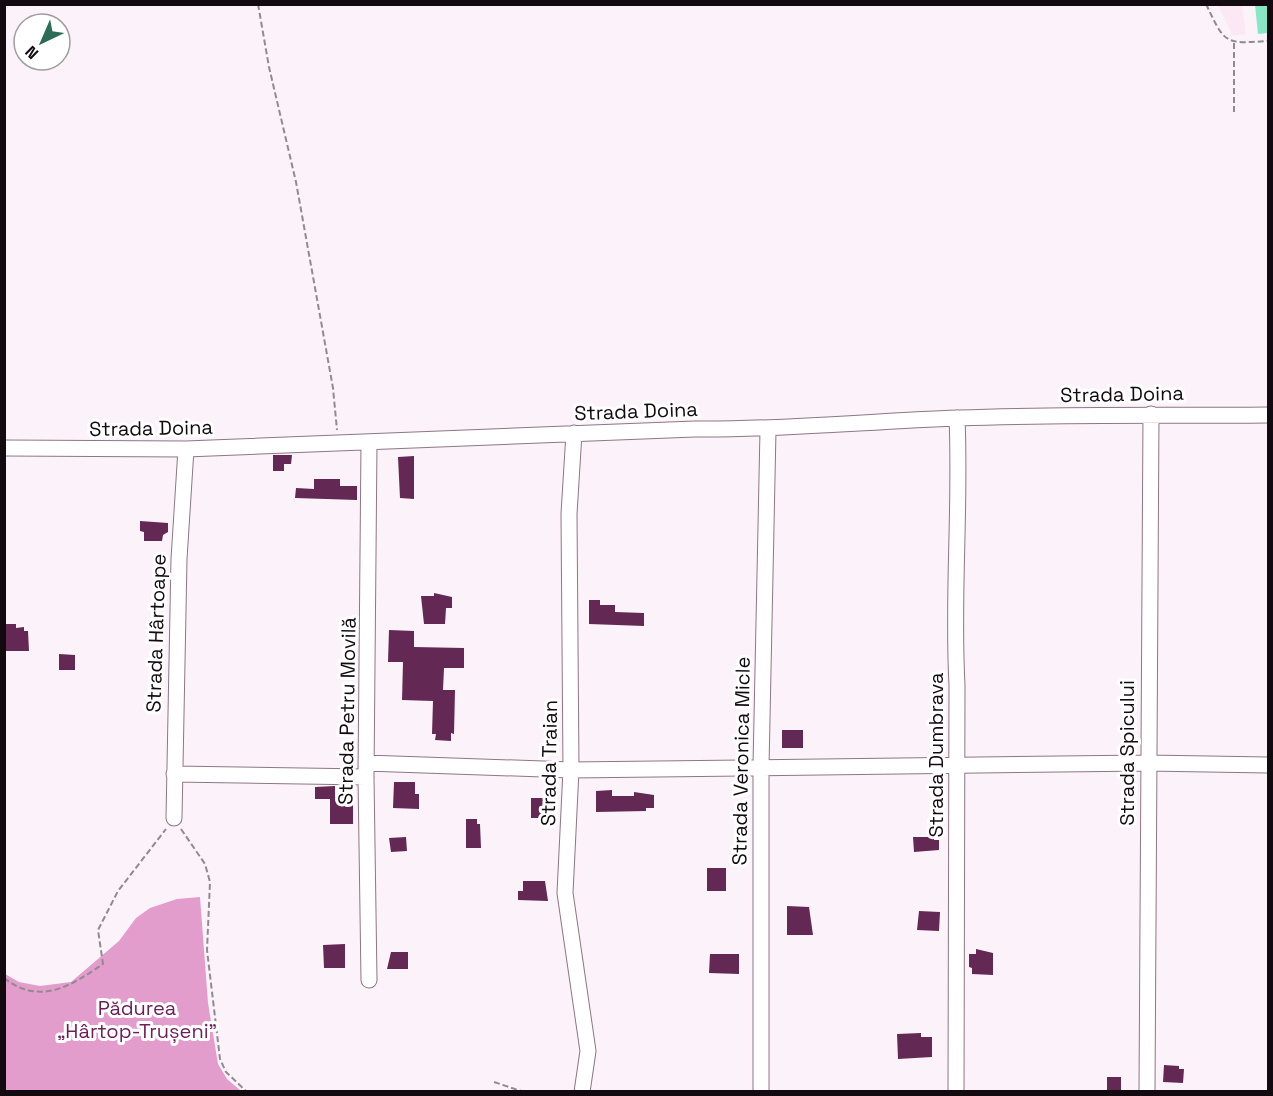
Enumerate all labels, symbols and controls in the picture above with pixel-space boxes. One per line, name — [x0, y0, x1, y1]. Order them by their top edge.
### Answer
north arrow — [12, 12, 72, 72]
text: N — [21, 41, 43, 64]
street label: Strada Doina — [1060, 380, 1184, 408]
street label: Strada Doina — [574, 396, 698, 426]
street label: Strada Doina — [89, 414, 213, 442]
street label: Strada Hârtoape — [140, 553, 172, 713]
street label: Strada Petru Movilă — [332, 617, 362, 805]
street label: Strada Veronica Micle — [726, 656, 756, 866]
street label: Strada Dumbrava — [923, 672, 949, 838]
street label: Strada Spicului — [1114, 680, 1140, 826]
street label: Strada Traian — [535, 700, 563, 826]
park label: Pădurea „Hârtop-Trușeni” — [57, 995, 217, 1044]

